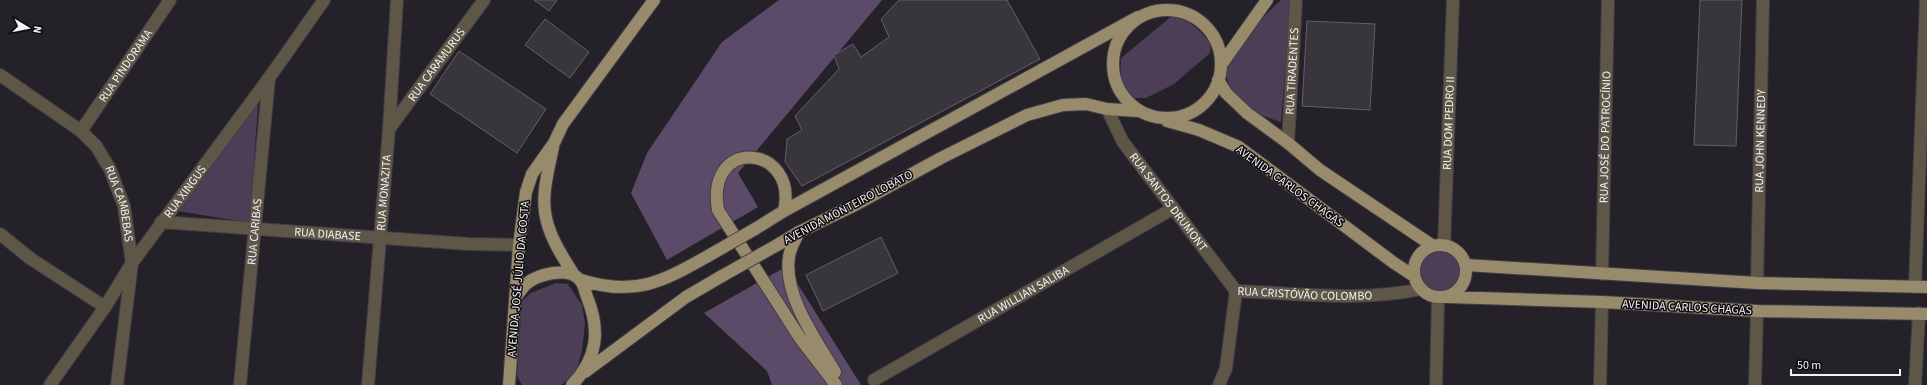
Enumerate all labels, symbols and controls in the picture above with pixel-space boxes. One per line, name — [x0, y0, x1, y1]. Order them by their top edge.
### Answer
north arrow — [8, 8, 48, 48]
text: N — [29, 25, 45, 35]
street label: RUA CARAMURUS — [404, 25, 470, 105]
street label: RUA PINDORAMA — [95, 26, 157, 106]
street label: RUA TIRADENTES — [1282, 27, 1303, 115]
street label: RUA JOSÉ DO PATROCÍNIO — [1596, 71, 1615, 203]
street label: RUA DOM PEDRO II — [1439, 76, 1459, 170]
street label: RUA JOHN KENNEDY — [1751, 89, 1770, 193]
street label: AVENIDA CARLOS CHAGAS — [1232, 141, 1347, 231]
street label: RUA SANTOS DRUMONT — [1125, 149, 1211, 256]
street label: RUA MONAZITA — [373, 153, 396, 231]
street label: RUA XINGUS — [160, 162, 211, 222]
street label: RUA CAMBEBAS — [101, 163, 137, 243]
street label: AVENIDA MONTEIRO LOBATO — [781, 166, 916, 249]
street label: RUA CARIBAS — [243, 198, 267, 266]
street label: AVENIDA JOSÉ JÚLIO DA COSTA — [503, 200, 534, 358]
street label: RUA DIABASE — [294, 224, 361, 245]
street label: RUA WILLIAN SALIBA — [975, 262, 1073, 328]
street label: RUA CRISTÓVÃO COLOMBO — [1237, 283, 1373, 305]
street label: AVENIDA CARLOS CHAGAS — [1622, 296, 1752, 319]
scale bar — [1791, 351, 1900, 377]
text: 50 m — [1797, 357, 1821, 374]

